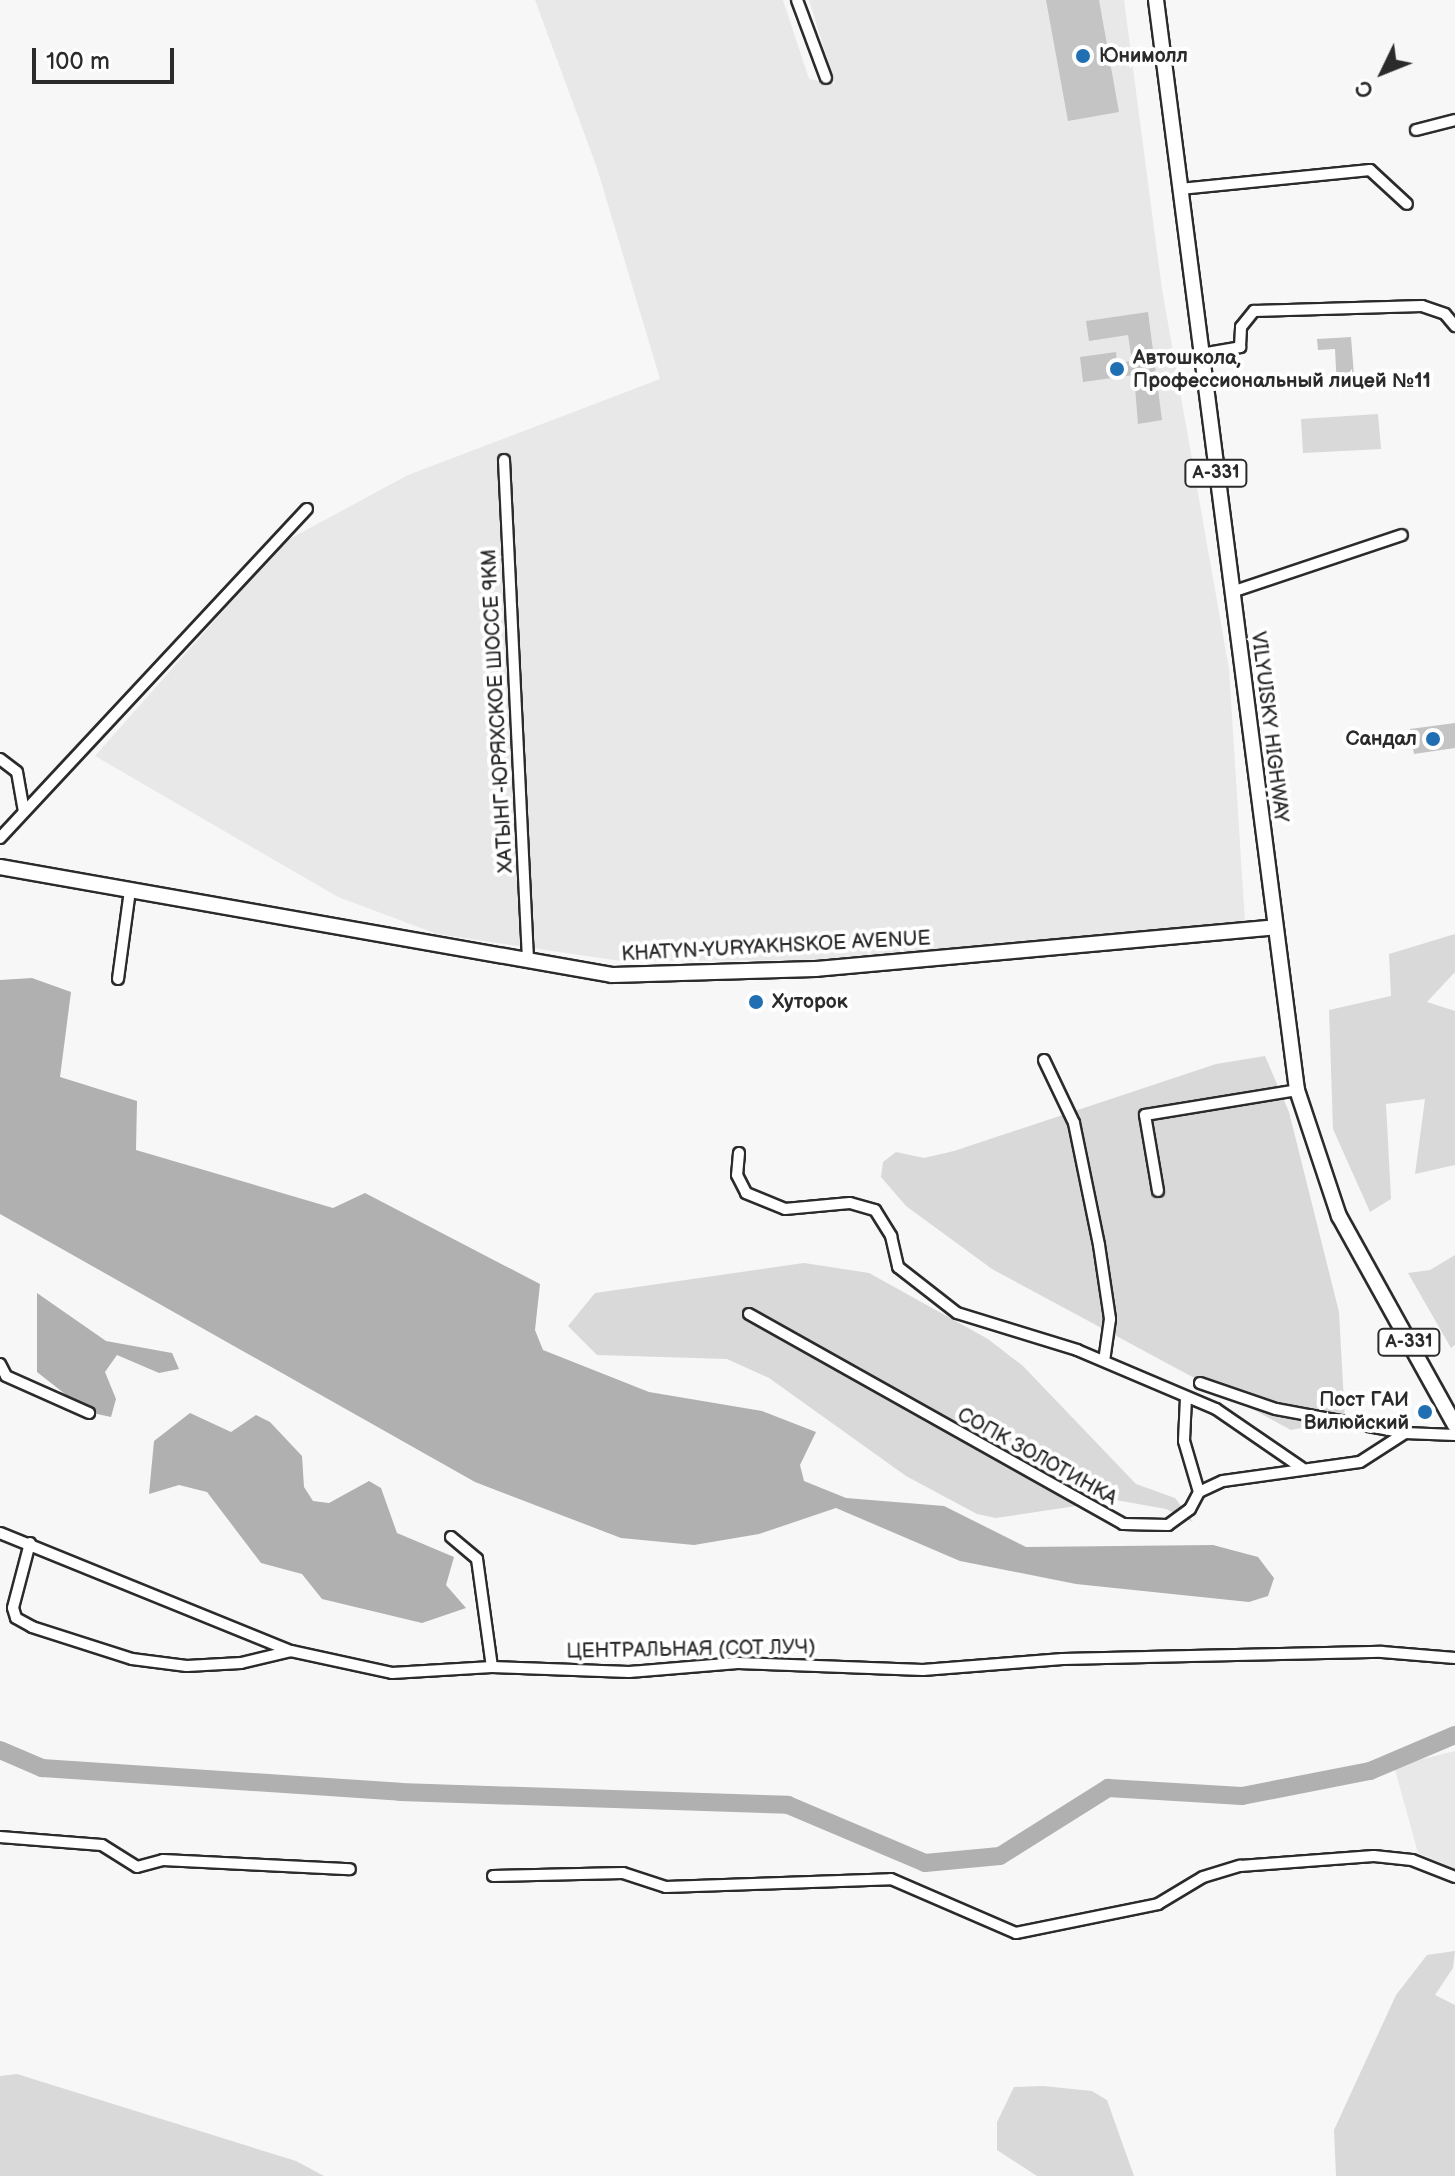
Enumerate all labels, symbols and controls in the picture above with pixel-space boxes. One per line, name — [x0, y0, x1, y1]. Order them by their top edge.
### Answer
scale bar — [36, 32, 178, 82]
north arrow — [1343, 32, 1423, 112]
place label: Юнимолл — [1099, 44, 1188, 68]
text: 100 m — [46, 47, 110, 76]
marker: Юнимолл — [1074, 47, 1092, 65]
text: С — [1350, 74, 1380, 104]
place label: Автошкола, Профессиональный лицей №11 — [1133, 346, 1431, 393]
marker: Автошкола, Профессиональный лицей №11 — [1108, 360, 1126, 378]
road number: А-331 — [1184, 459, 1248, 487]
street label: ХАТЫНГ-ЮРЯХСКОЕ ШОССЕ 9КМ — [478, 548, 518, 874]
street label: VILYUISKY HIGHWAY — [1245, 630, 1293, 824]
place label: Сандал — [1346, 727, 1417, 751]
marker: Сандал — [1424, 730, 1442, 748]
street label: KHATYN-YURYAKHSKOE AVENUE — [621, 927, 931, 967]
place label: Хуторок — [772, 990, 847, 1014]
marker: Хуторок — [747, 993, 765, 1011]
road number: А-331 — [1377, 1328, 1441, 1356]
place label: Пост ГАИ Вилюйский — [1304, 1388, 1409, 1435]
street label: СОПК ЗОЛОТИНКА — [953, 1403, 1121, 1511]
marker: Пост ГАИ Вилюйский — [1416, 1403, 1434, 1421]
street label: ЦЕНТРАЛЬНАЯ (СОТ ЛУЧ) — [566, 1636, 816, 1664]

